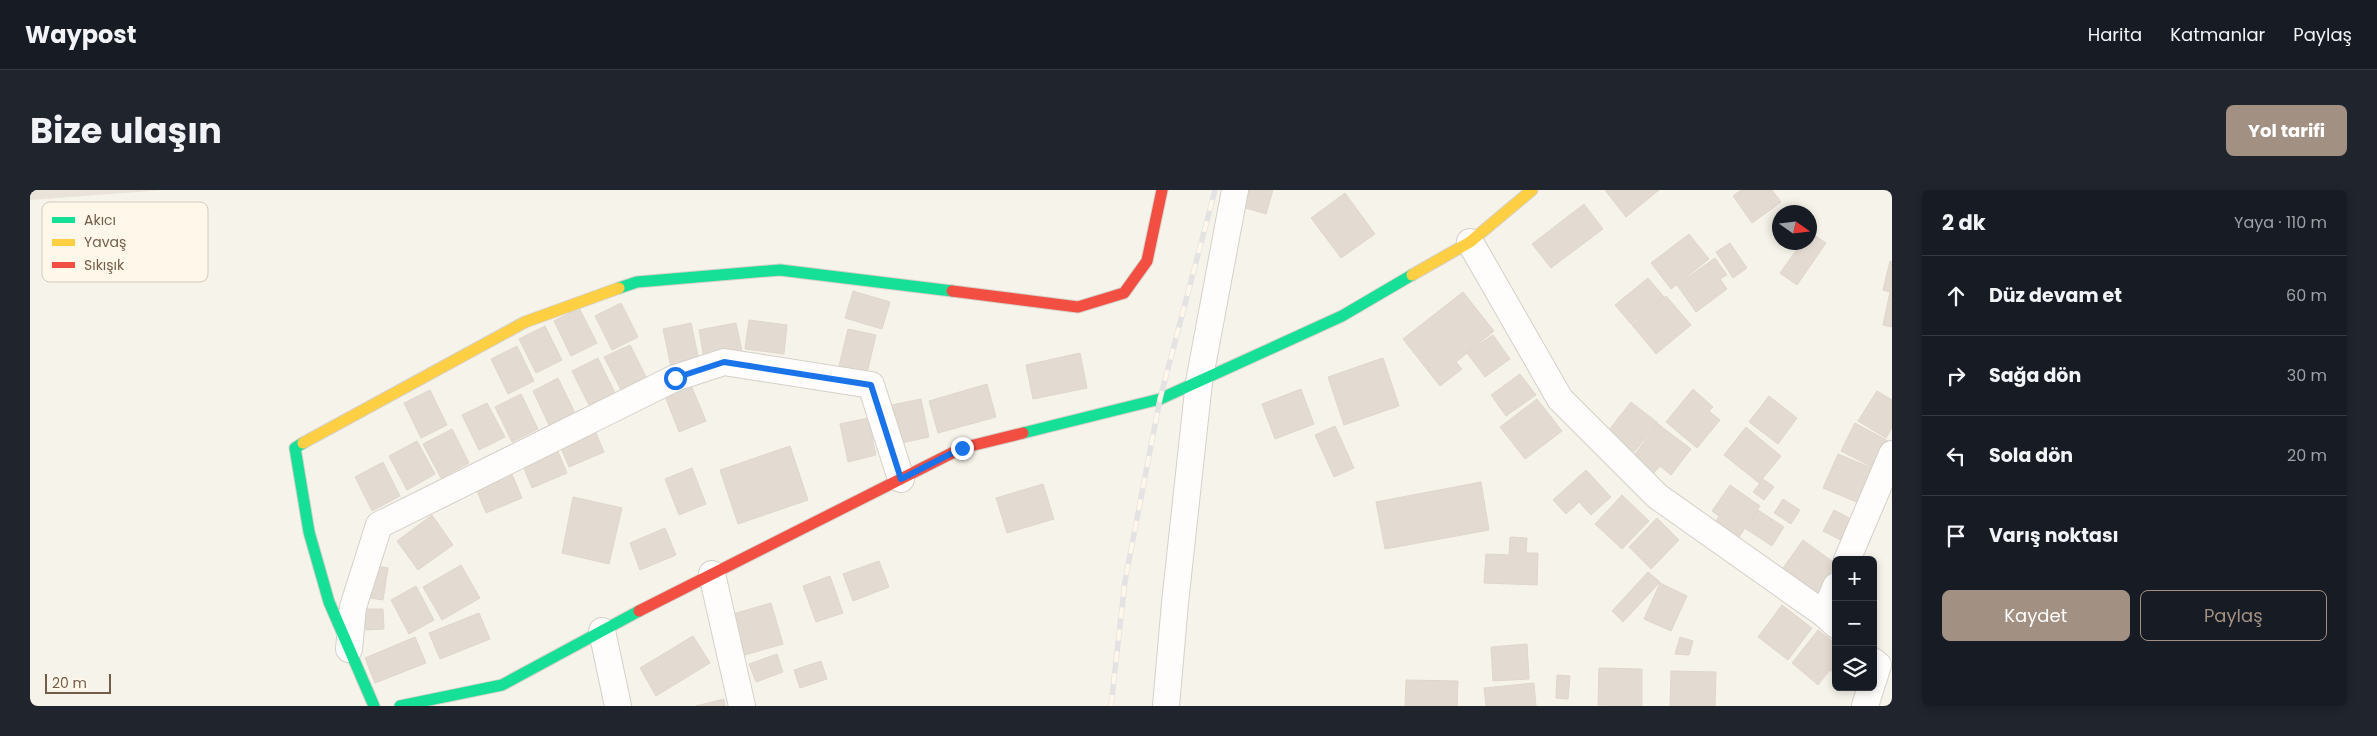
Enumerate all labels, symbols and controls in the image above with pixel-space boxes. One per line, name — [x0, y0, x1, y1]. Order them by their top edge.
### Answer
text: Waypost — [25, 18, 136, 51]
text: Harita — [2088, 22, 2142, 47]
text: Katmanlar — [2170, 22, 2265, 47]
text: Paylaş — [2293, 22, 2352, 47]
button: Yol tarifi — [2226, 105, 2347, 156]
text: Bize ulaşın — [30, 106, 222, 155]
legend — [42, 202, 208, 282]
north arrow — [1772, 205, 1817, 250]
text: 2 dk — [1942, 208, 1986, 237]
text: Akıcı — [84, 210, 116, 230]
text: Yaya · 110 m — [2234, 211, 2327, 234]
text: Yavaş — [84, 232, 126, 252]
text: Sıkışık — [84, 255, 125, 275]
icon: ahead — [1942, 282, 1970, 310]
text: Düz devam et — [1989, 282, 2122, 309]
text: 60 m — [2286, 284, 2327, 307]
icon: right — [1942, 362, 1970, 390]
text: Sağa dön — [1989, 362, 2081, 389]
text: 30 m — [2287, 364, 2327, 387]
route start — [664, 367, 687, 390]
route end — [951, 437, 974, 460]
icon: left — [1942, 442, 1970, 470]
text: Sola dön — [1989, 442, 2073, 469]
text: 20 m — [2287, 444, 2327, 467]
icon: arrive — [1942, 522, 1970, 550]
text: Varış noktası — [1989, 522, 2119, 549]
map controls — [1832, 556, 1877, 691]
button: + — [1832, 556, 1877, 601]
button: Kaydet — [1942, 590, 2130, 641]
button: Paylaş — [2140, 590, 2327, 641]
button: − — [1832, 601, 1877, 646]
button: layers — [1832, 646, 1877, 691]
scale bar — [45, 671, 111, 694]
text: 20 m — [52, 673, 87, 693]

